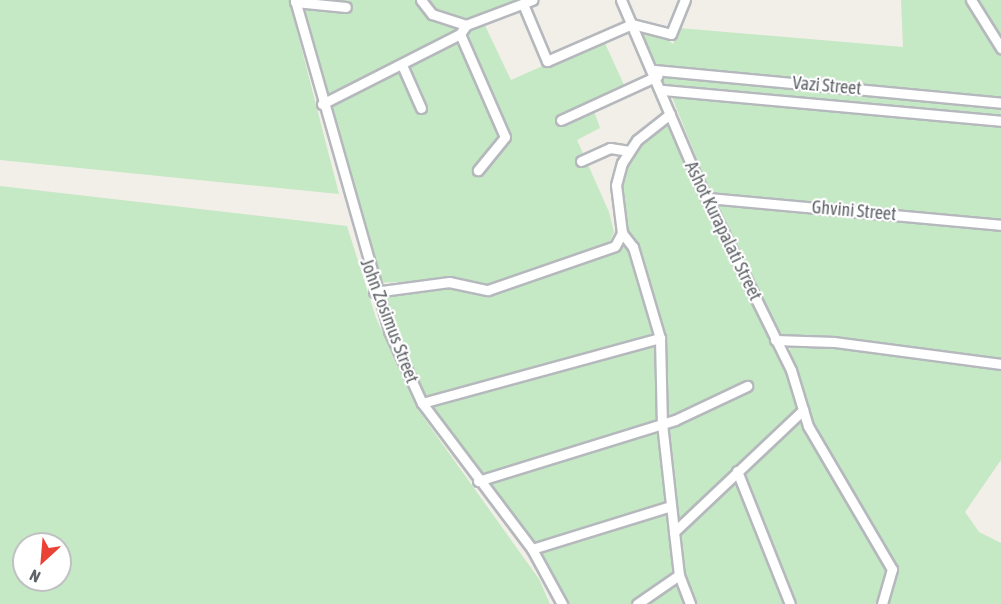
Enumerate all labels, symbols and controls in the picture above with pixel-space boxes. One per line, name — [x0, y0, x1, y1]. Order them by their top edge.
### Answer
street label: Vazi Street — [792, 72, 862, 100]
street label: Ashot Kurapalati Street — [680, 158, 766, 304]
street label: Ghvini Street — [811, 197, 897, 225]
street label: John Zosimus Street — [355, 256, 423, 386]
north arrow — [12, 532, 72, 592]
text: N — [27, 566, 43, 587]

